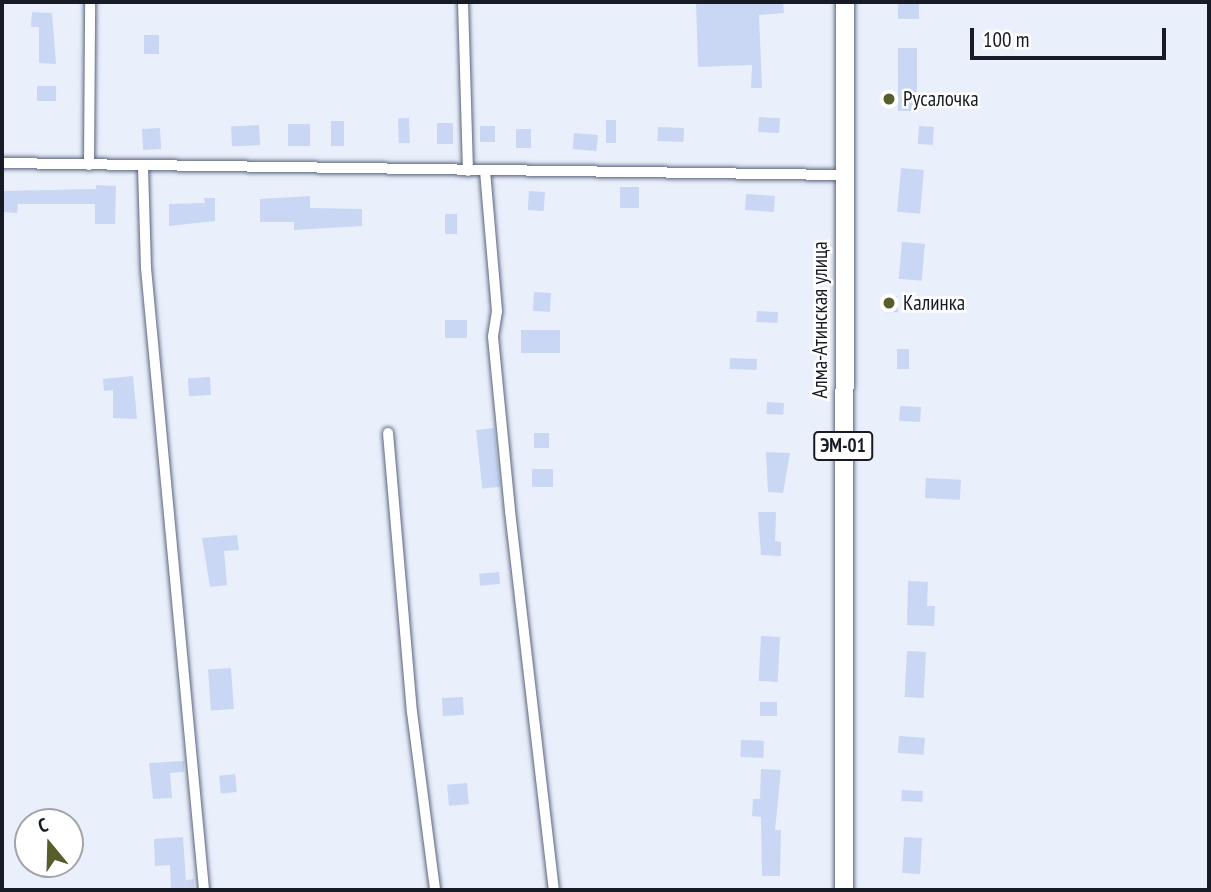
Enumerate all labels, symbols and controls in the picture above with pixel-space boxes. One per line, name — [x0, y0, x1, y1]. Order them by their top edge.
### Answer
scale bar — [973, 14, 1169, 58]
text: 100 m — [983, 26, 1029, 53]
place label: Русалочка — [903, 86, 979, 112]
marker: Русалочка — [881, 91, 897, 107]
street label: Алма-Атинская улица — [807, 241, 833, 399]
place label: Калинка — [903, 290, 965, 316]
marker: Калинка — [881, 295, 897, 311]
road number: ЭМ-01 — [812, 430, 874, 462]
north arrow — [14, 808, 84, 878]
text: С — [35, 812, 51, 838]

